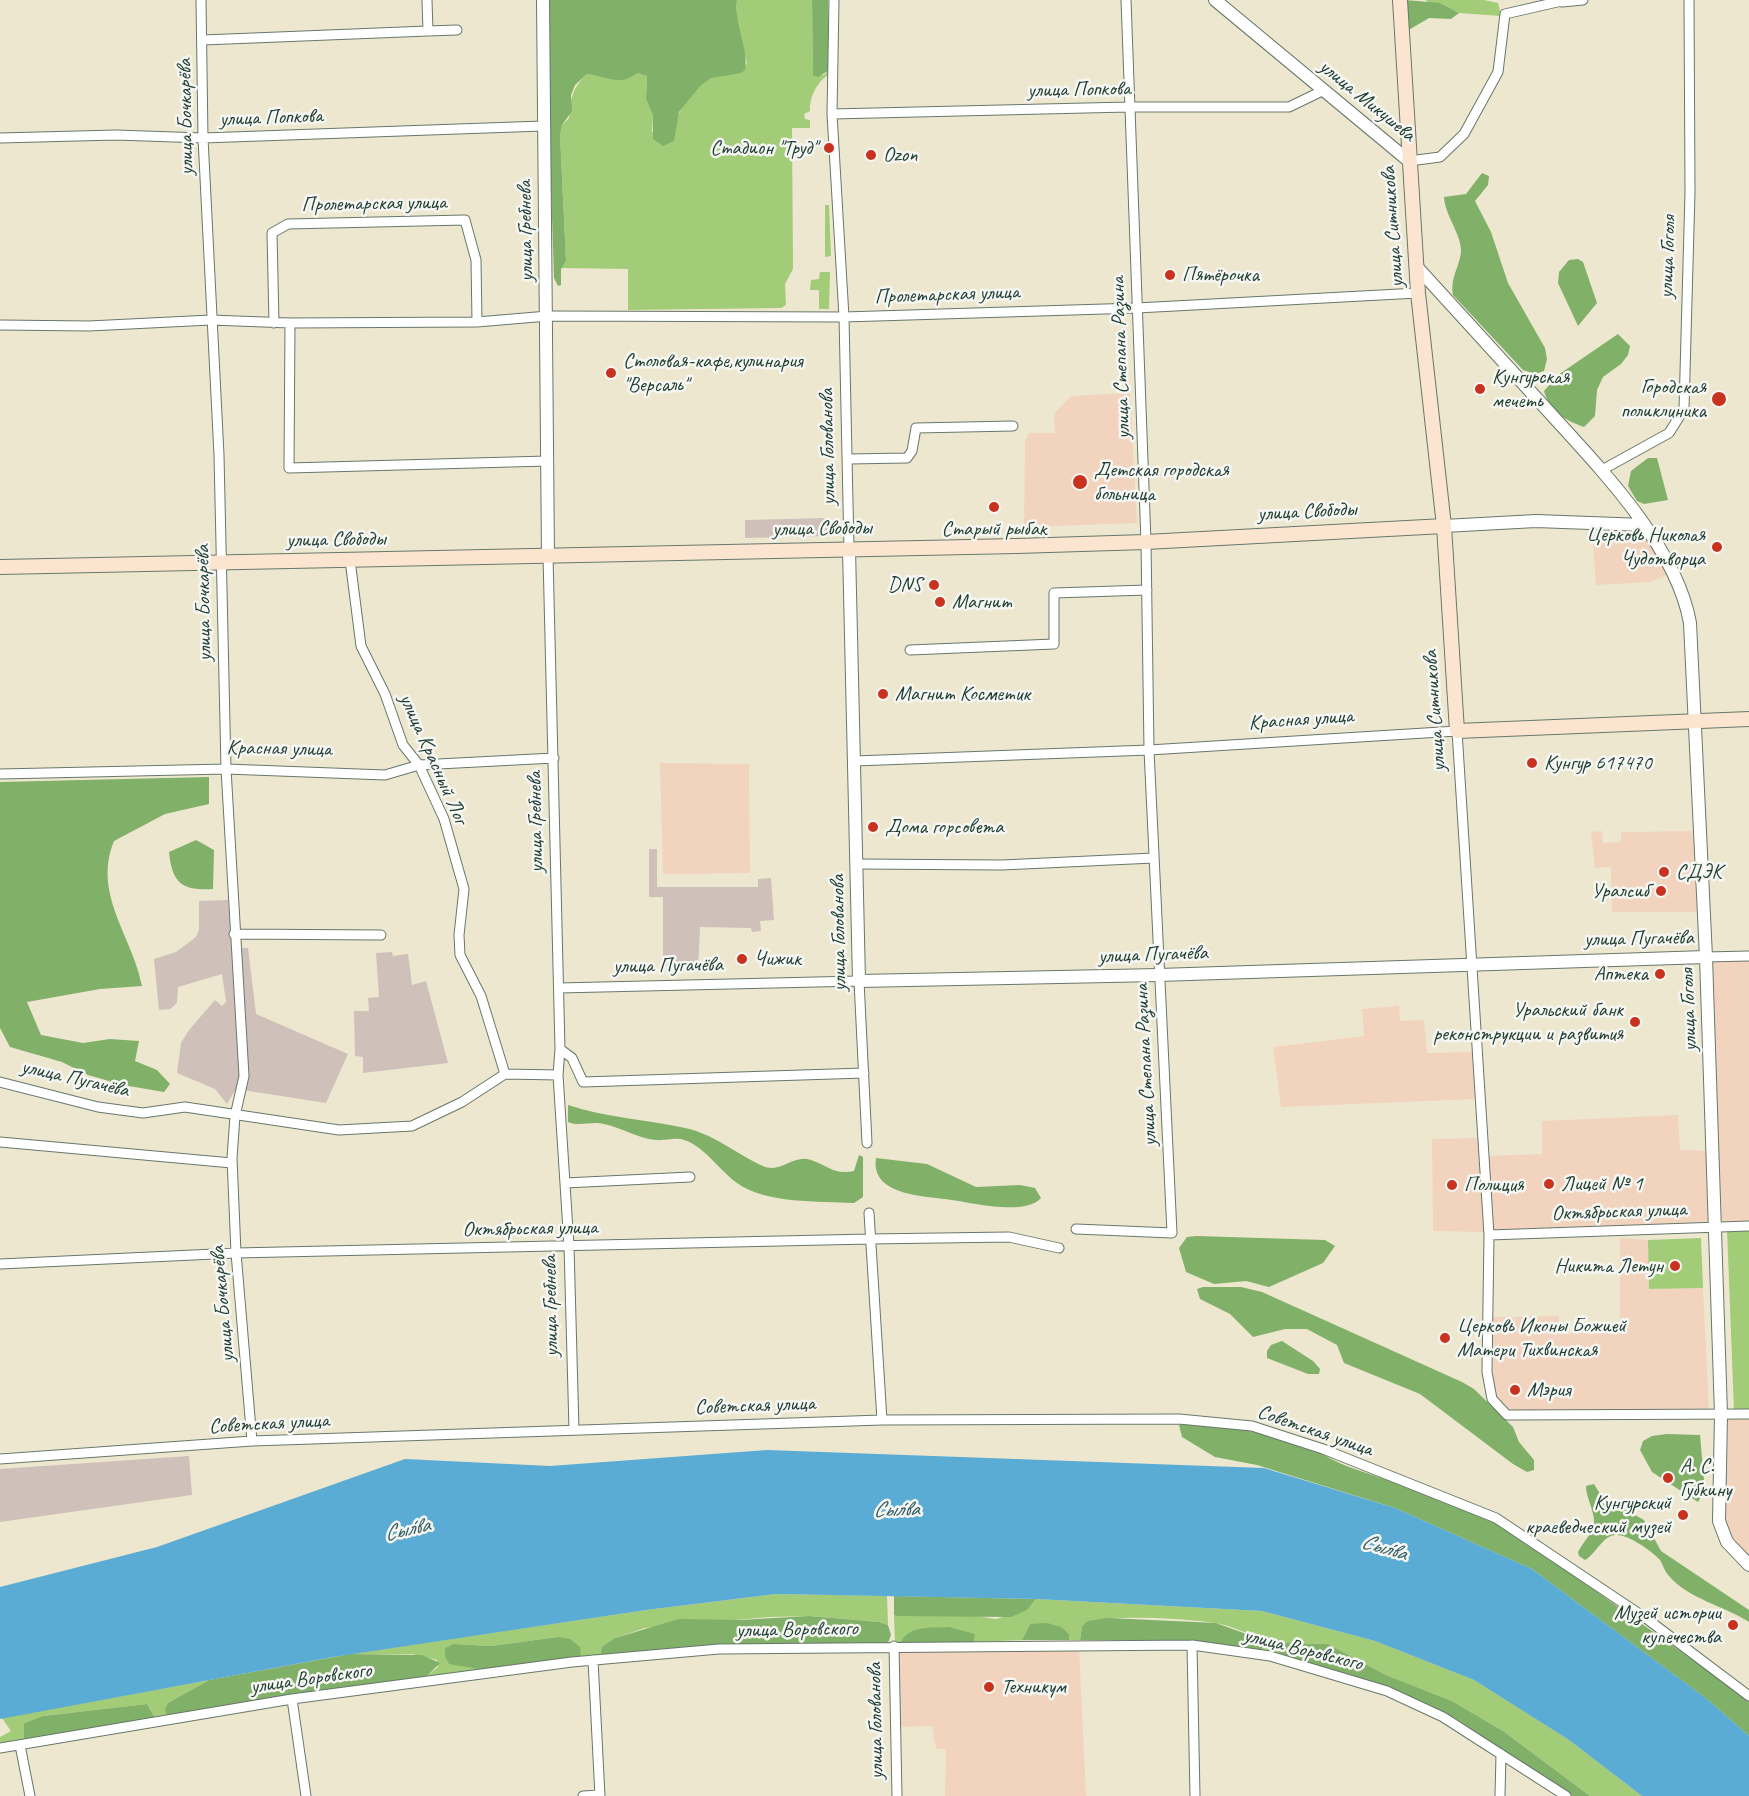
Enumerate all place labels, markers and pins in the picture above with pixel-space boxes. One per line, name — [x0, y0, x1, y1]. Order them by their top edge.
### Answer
place label: Стадион "Труд" — [710, 135, 817, 161]
marker: Стадион "Труд" — [822, 141, 836, 155]
place label: Ozon — [883, 142, 918, 168]
marker: Ozon — [864, 148, 878, 162]
place label: Пятёрочка — [1182, 262, 1259, 288]
marker: Пятёрочка — [1163, 268, 1177, 282]
place label: Столовая-кафе,кулинария "Версаль" — [623, 348, 803, 398]
place label: Кунгурская мечеть — [1492, 364, 1569, 414]
marker: Столовая-кафе,кулинария "Версаль" — [604, 366, 618, 380]
place label: Городская поликлиника — [1620, 374, 1706, 424]
marker: Кунгурская мечеть — [1473, 382, 1487, 396]
marker: Городская поликлиника — [1710, 390, 1728, 408]
place label: Детская городская больница — [1094, 457, 1229, 507]
marker: Детская городская больница — [1071, 473, 1089, 491]
marker: Старый рыбак — [987, 500, 1001, 514]
place label: Старый рыбак — [942, 516, 1046, 542]
place label: Церковь Николая Чудотворца — [1586, 522, 1705, 572]
marker: Церковь Николая Чудотворца — [1710, 540, 1724, 554]
place label: DNS — [888, 572, 922, 598]
marker: DNS — [927, 578, 941, 592]
place label: Магнит — [952, 589, 1012, 615]
marker: Магнит — [933, 595, 947, 609]
place label: Магнит Косметик — [895, 681, 1030, 707]
marker: Магнит Косметик — [876, 687, 890, 701]
place label: Кунгур 617470 — [1544, 750, 1652, 776]
marker: Кунгур 617470 — [1525, 756, 1539, 770]
place label: Дома горсовета — [885, 814, 1003, 840]
marker: Дома горсовета — [866, 820, 880, 834]
place label: СДЭК — [1676, 859, 1722, 885]
marker: СДЭК — [1657, 865, 1671, 879]
place label: Уралсиб — [1591, 878, 1649, 904]
marker: Уралсиб — [1654, 884, 1668, 898]
place label: Чижик — [754, 946, 801, 972]
marker: Чижик — [735, 952, 749, 966]
place label: Аптека — [1594, 961, 1648, 987]
marker: Аптека — [1653, 967, 1667, 981]
place label: Уральский банк реконструкции и развития — [1433, 997, 1623, 1047]
marker: Уральский банк реконструкции и развития — [1628, 1015, 1642, 1029]
place label: Лицей № 1 — [1561, 1171, 1643, 1197]
place label: Полиция — [1464, 1172, 1524, 1198]
marker: Лицей № 1 — [1542, 1177, 1556, 1191]
marker: Полиция — [1445, 1178, 1459, 1192]
place label: Никита Летун — [1554, 1253, 1663, 1279]
marker: Никита Летун — [1668, 1259, 1682, 1273]
place label: Церковь Иконы Божией Матери Тихвинская — [1457, 1313, 1626, 1363]
marker: Церковь Иконы Божией Матери Тихвинская — [1438, 1331, 1452, 1345]
place label: Мэрия — [1527, 1377, 1571, 1403]
marker: Мэрия — [1508, 1383, 1522, 1397]
place label: А. С. Губкину — [1680, 1453, 1731, 1503]
marker: А. С. Губкину — [1661, 1471, 1675, 1485]
place label: Кунгурский краеведческий музей — [1525, 1490, 1671, 1540]
marker: Кунгурский краеведческий музей — [1676, 1508, 1690, 1522]
place label: Музей истории купечества — [1614, 1600, 1721, 1650]
marker: Музей истории купечества — [1726, 1618, 1740, 1632]
place label: Техникум — [1001, 1674, 1066, 1700]
marker: Техникум — [982, 1680, 996, 1694]

